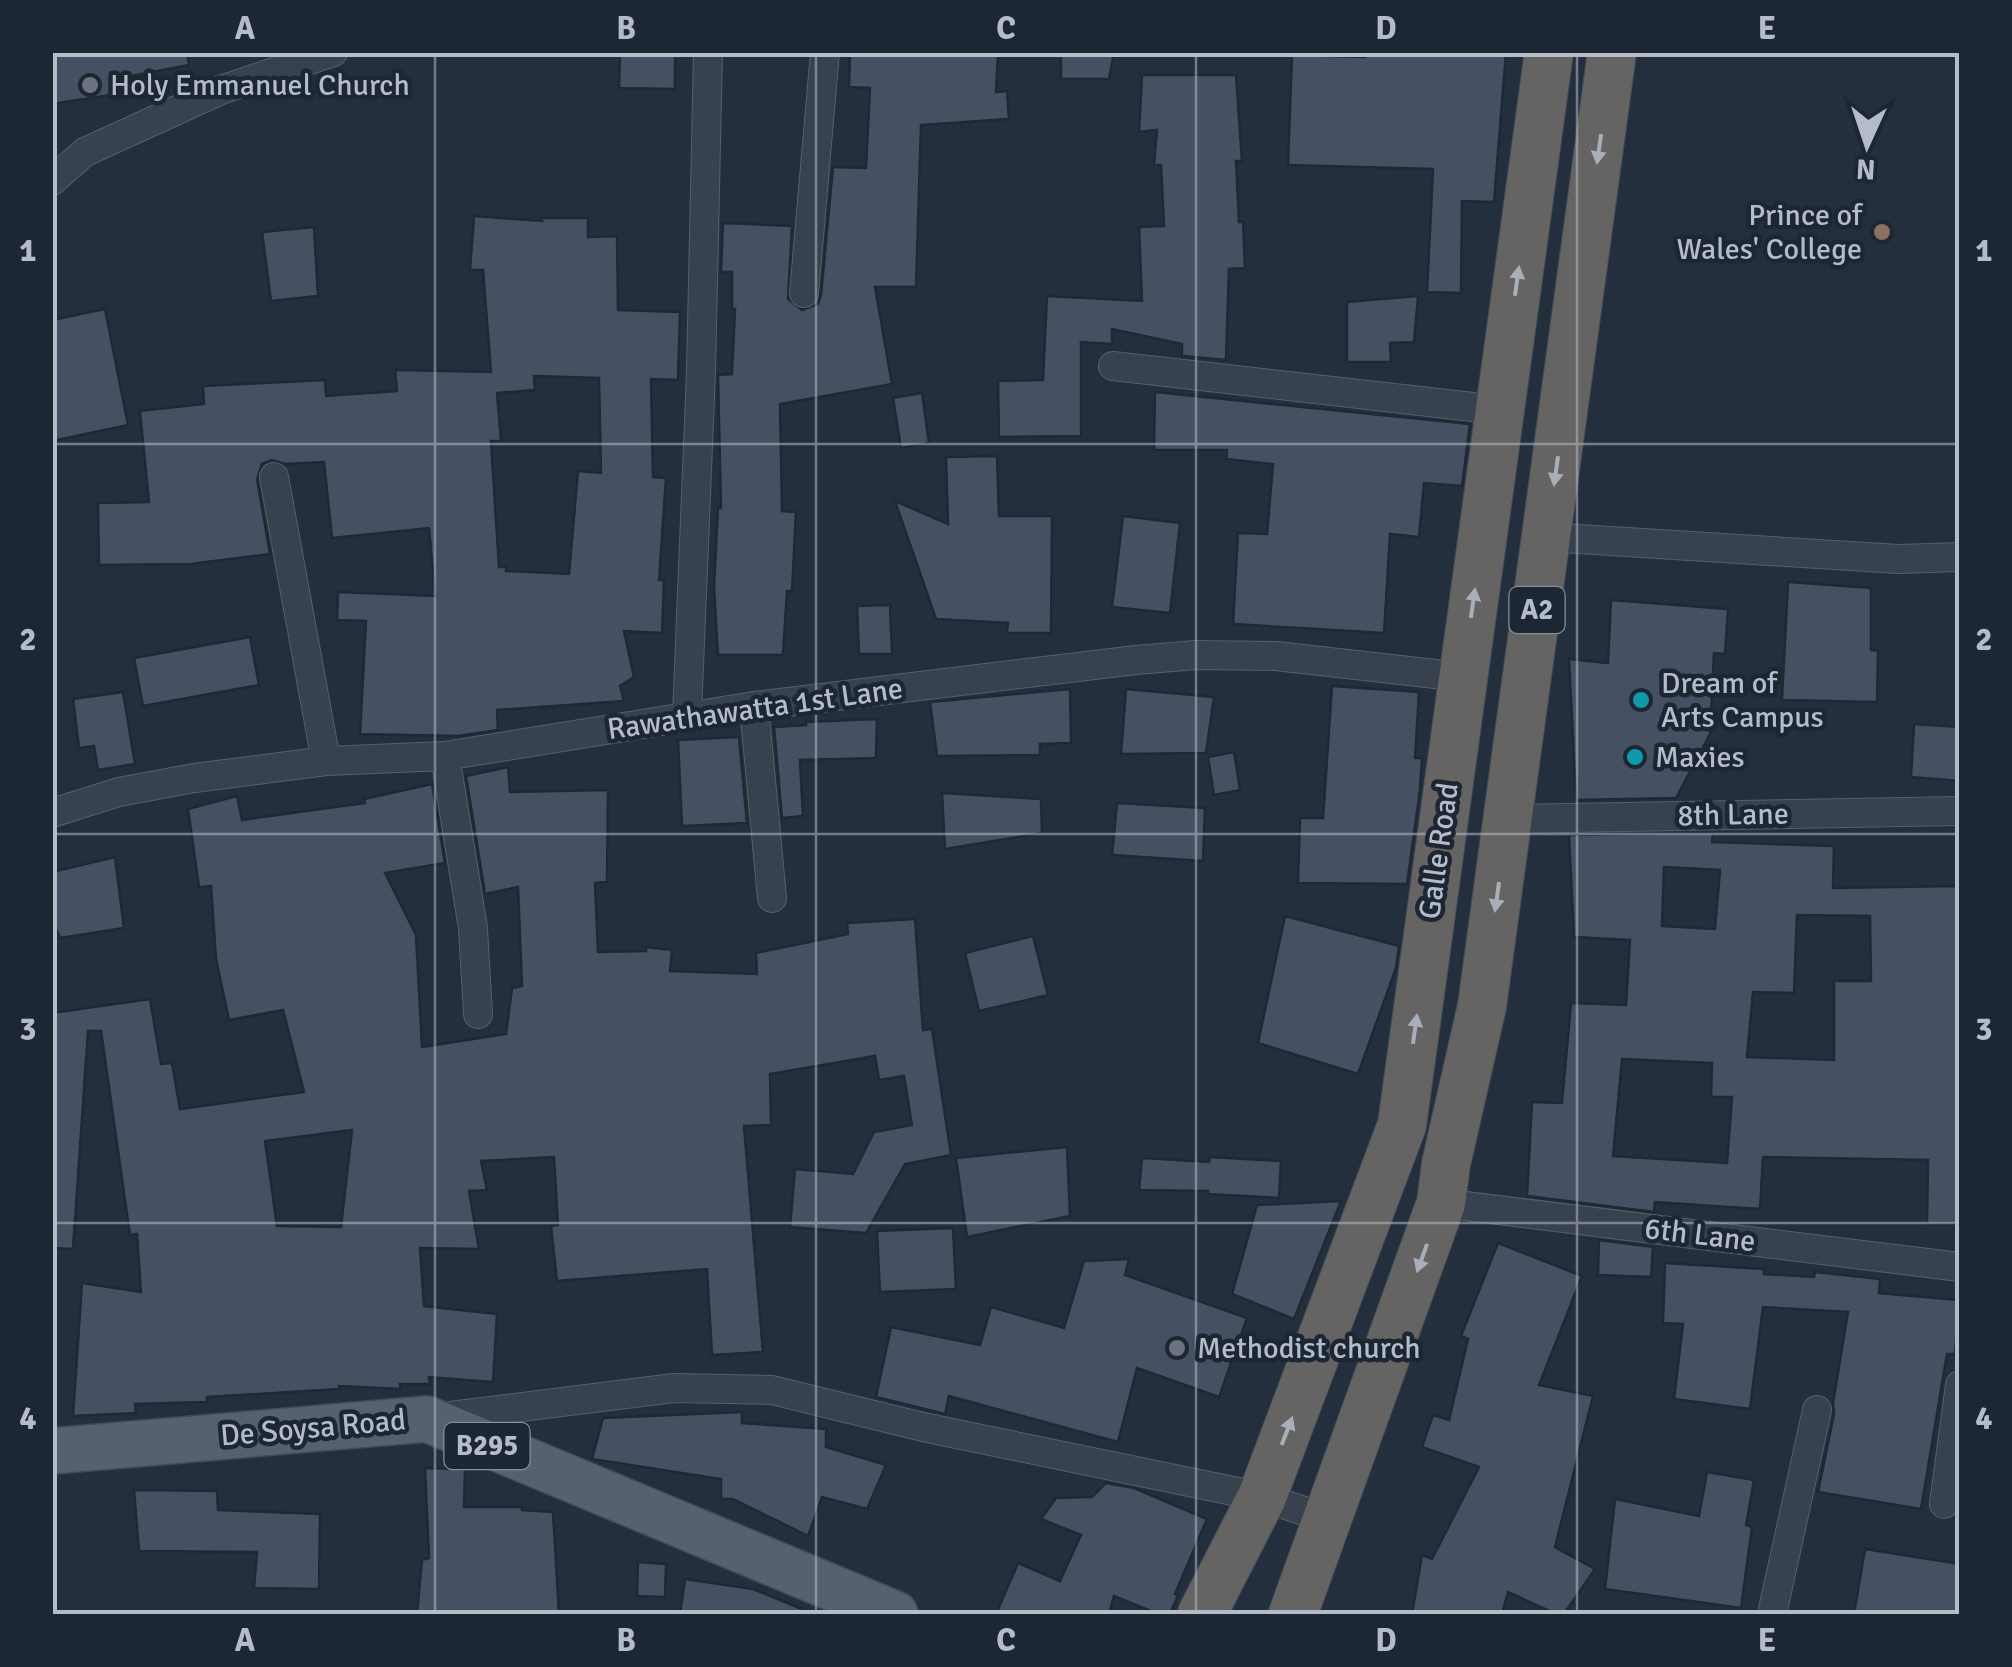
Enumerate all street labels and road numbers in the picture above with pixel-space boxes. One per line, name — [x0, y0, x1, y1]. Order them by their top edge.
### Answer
road number: A2 — [1510, 587, 1564, 633]
street label: Rawathawatta 1st Lane — [605, 670, 905, 748]
street label: Galle Road — [1411, 780, 1467, 922]
street label: 8th Lane — [1677, 796, 1789, 834]
street label: 6th Lane — [1642, 1210, 1758, 1260]
street label: De Soysa Road — [219, 1401, 407, 1455]
road number: B295 — [444, 1423, 530, 1469]

